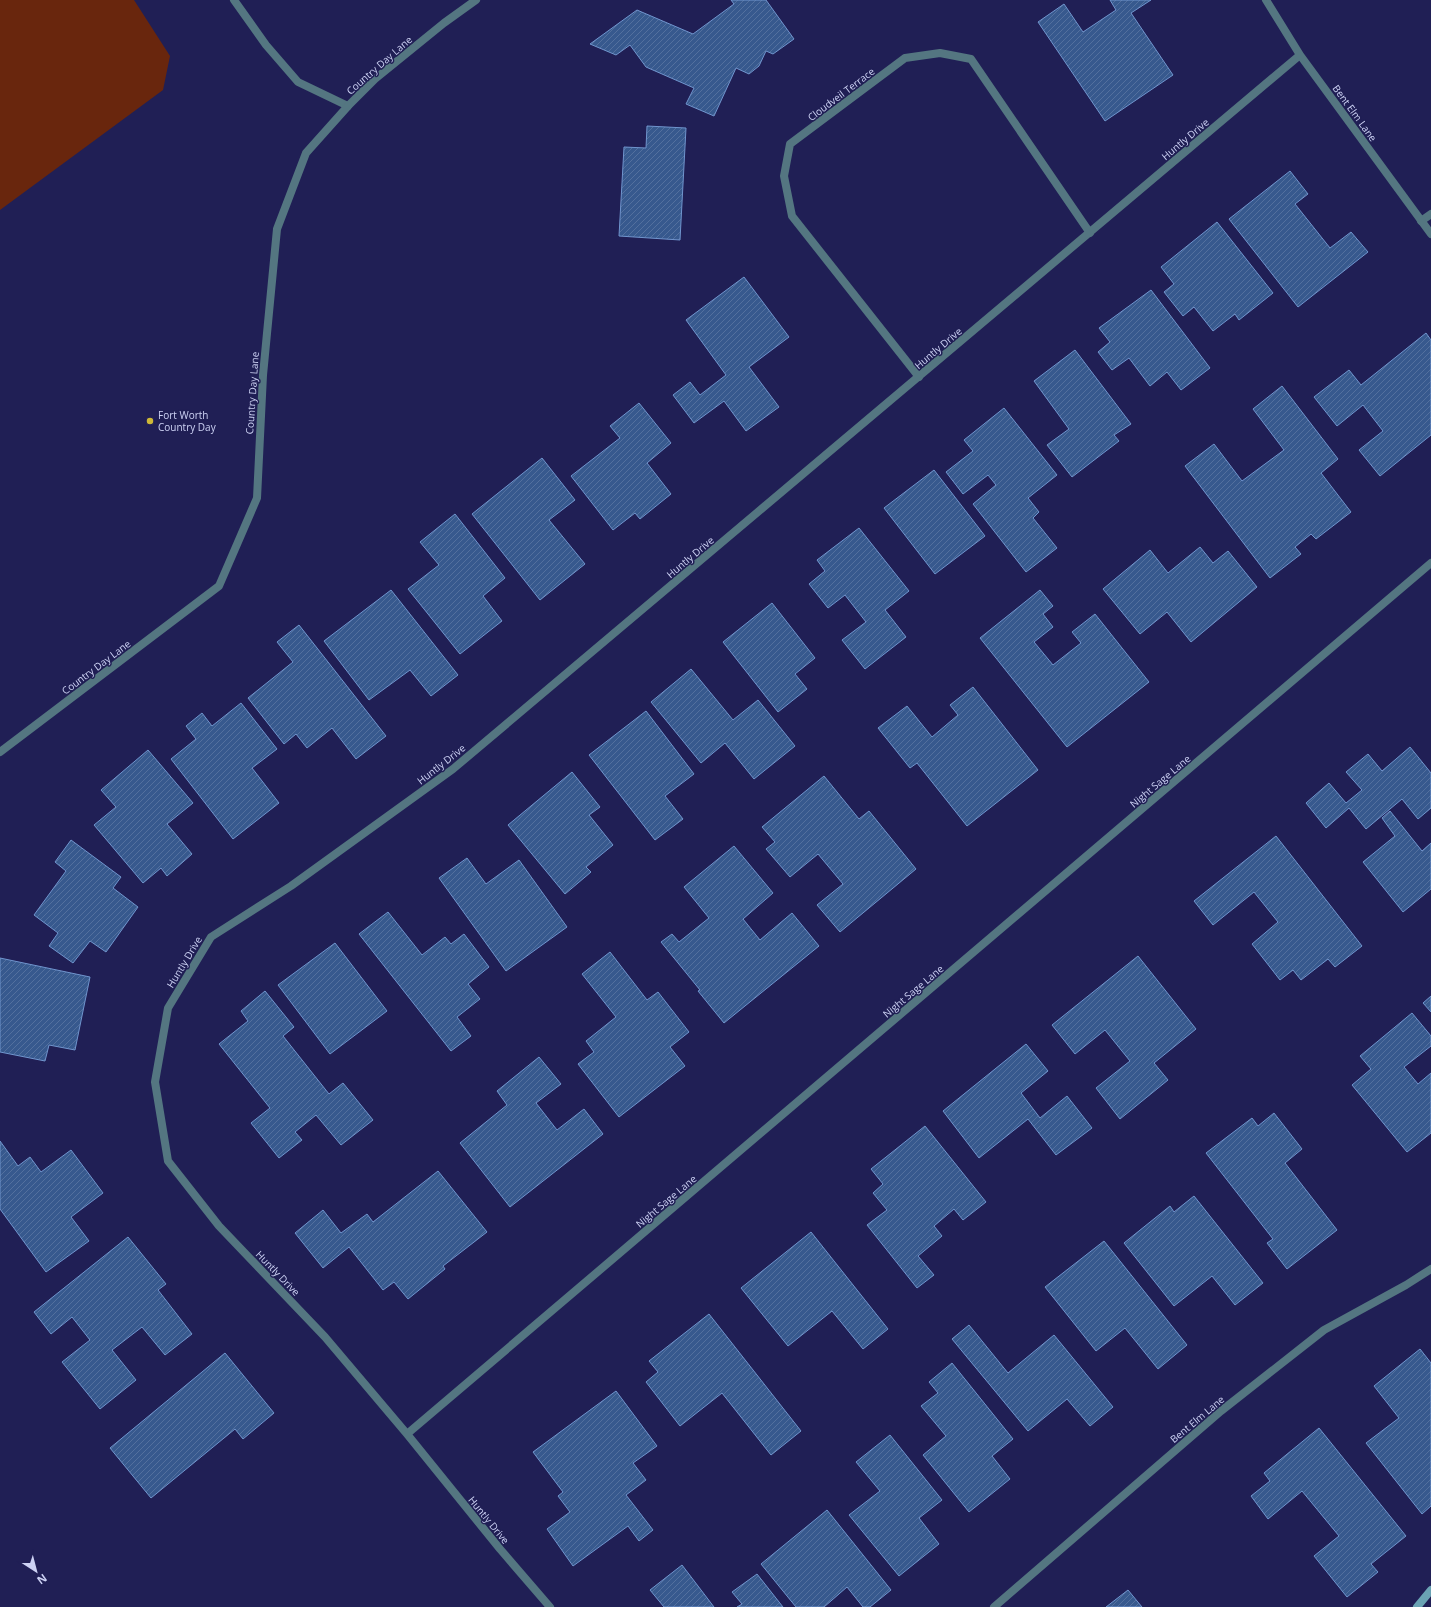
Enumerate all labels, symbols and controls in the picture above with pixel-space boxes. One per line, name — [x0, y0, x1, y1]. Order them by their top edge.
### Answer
street label: Country Day Lane — [343, 32, 415, 97]
street label: Cloudveil Terrace — [805, 64, 878, 124]
street label: Bent Elm Lane — [1330, 82, 1381, 144]
street label: Huntly Drive — [1158, 115, 1212, 163]
street label: Huntly Drive — [911, 324, 965, 372]
street label: Country Day Lane — [242, 351, 262, 435]
place label: Fort Worth Country Day — [158, 408, 217, 434]
marker: Fort Worth Country Day — [145, 416, 155, 426]
street label: Huntly Drive — [663, 533, 717, 581]
street label: Country Day Lane — [59, 636, 134, 698]
street label: Huntly Drive — [414, 740, 468, 787]
street label: Night Sage Lane — [1127, 751, 1194, 810]
street label: Huntly Drive — [163, 933, 205, 990]
street label: Night Sage Lane — [880, 961, 947, 1020]
street label: Night Sage Lane — [633, 1171, 700, 1230]
street label: Huntly Drive — [253, 1247, 303, 1299]
street label: Bent Elm Lane — [1167, 1392, 1227, 1446]
street label: Huntly Drive — [465, 1493, 513, 1547]
north arrow — [16, 1551, 56, 1591]
text: N — [34, 1571, 50, 1588]

